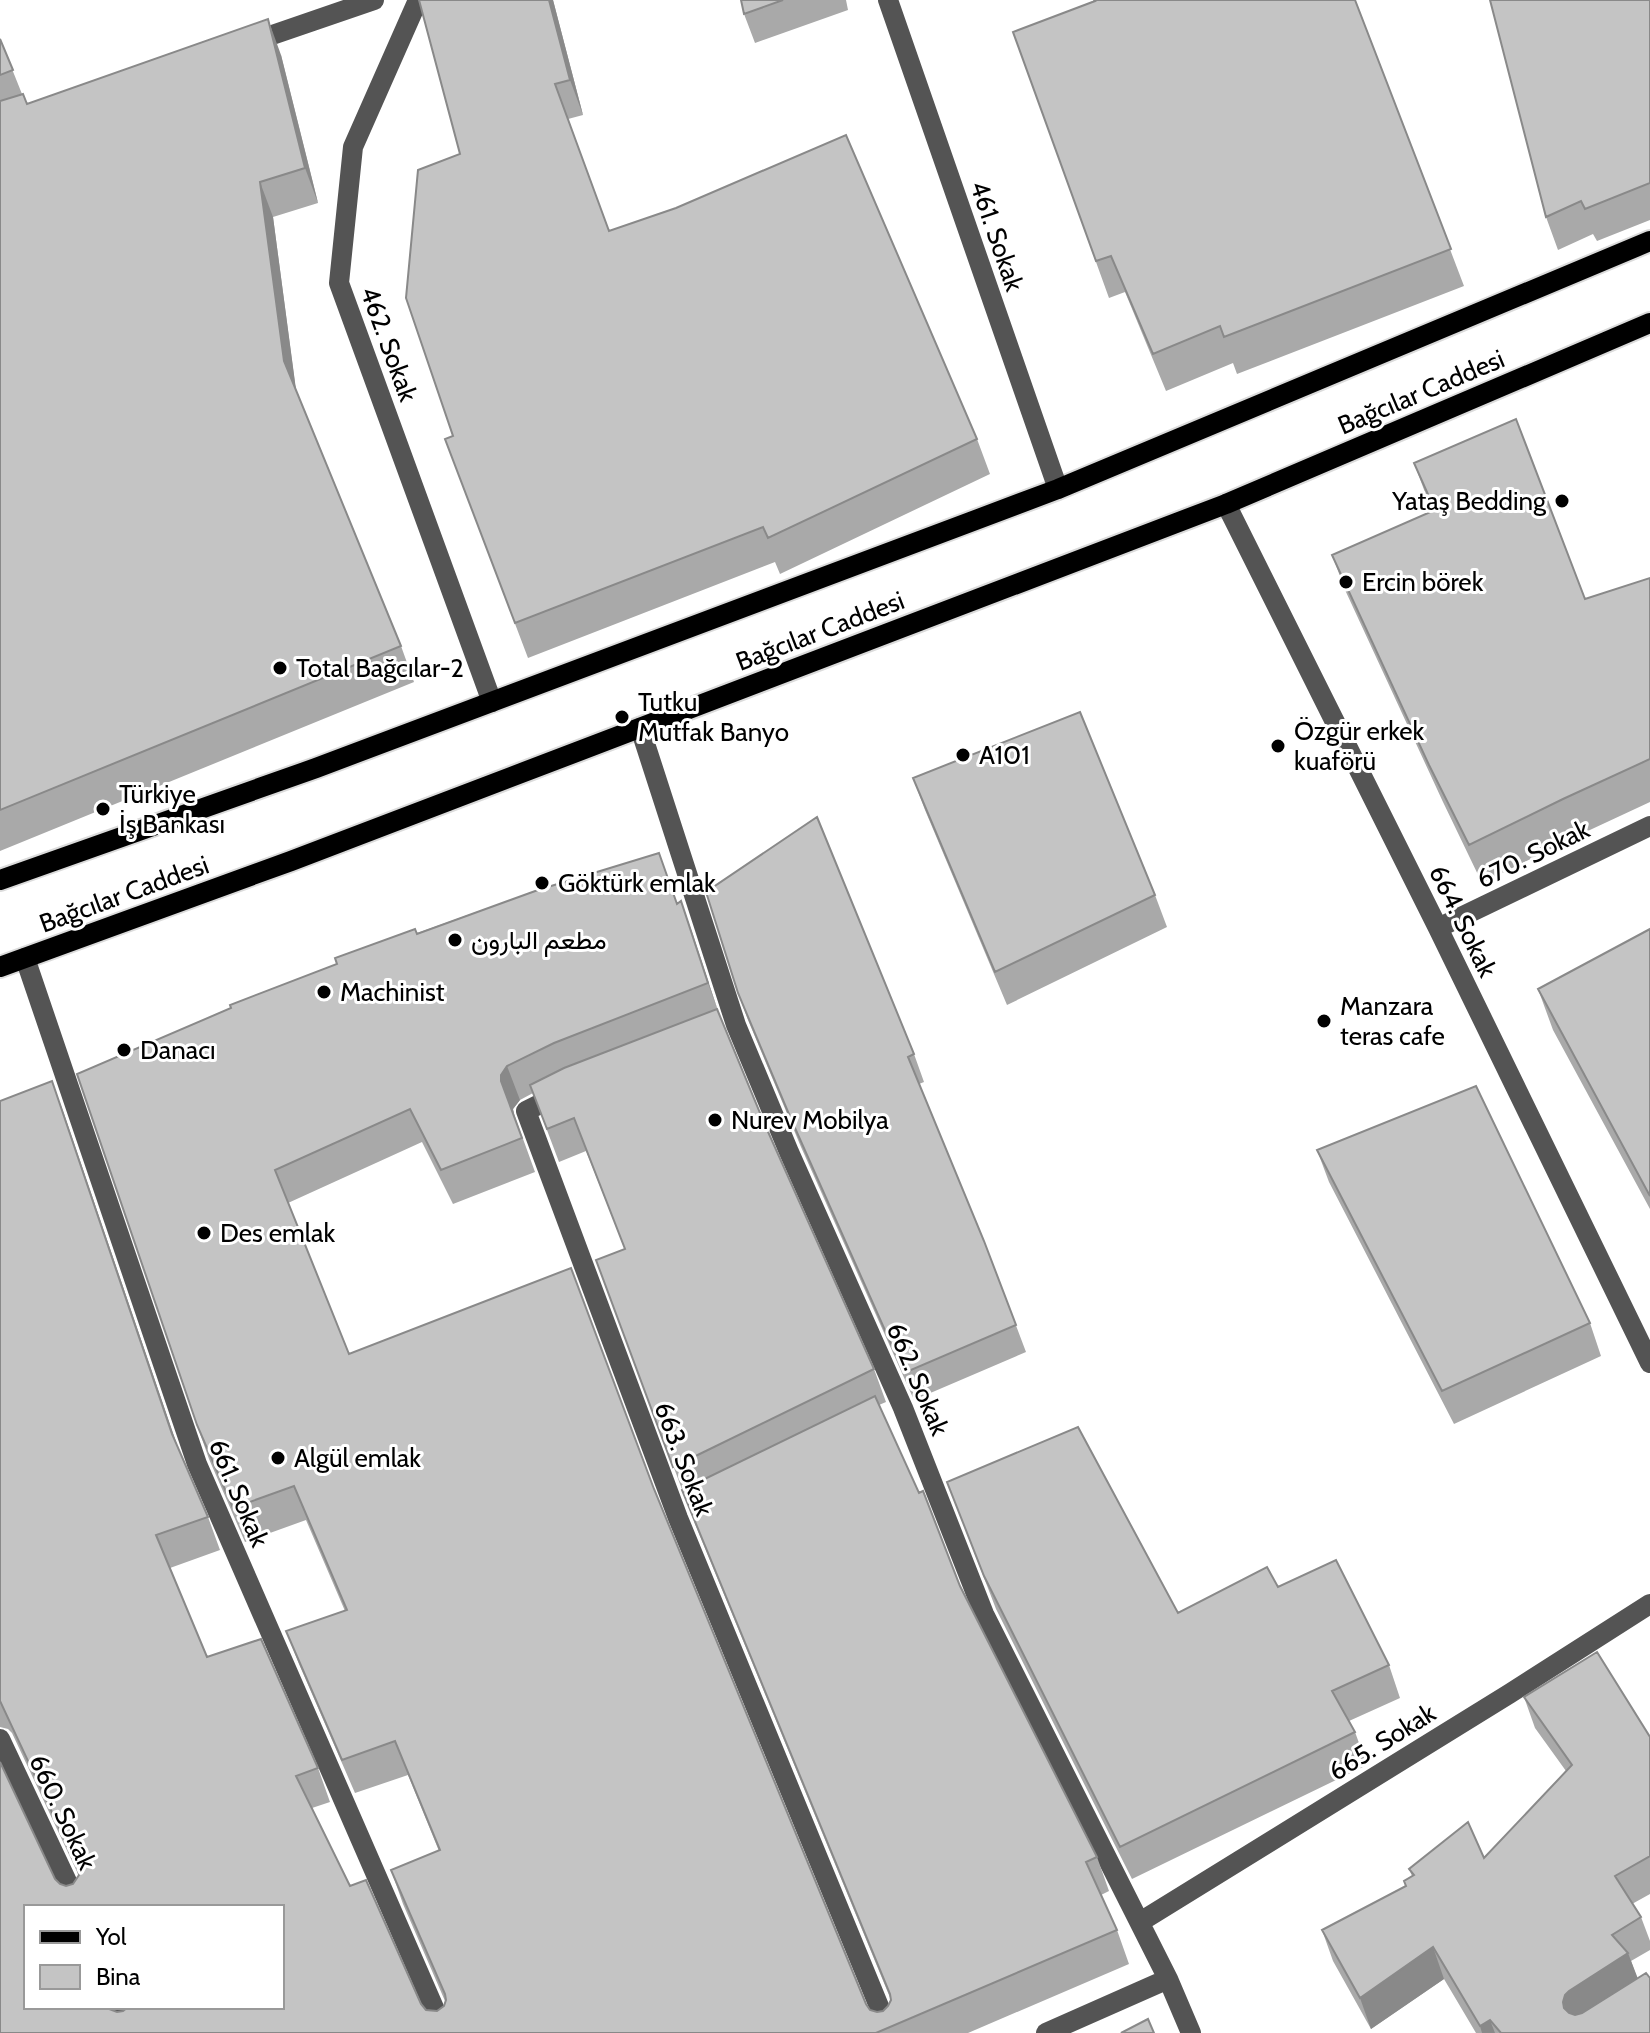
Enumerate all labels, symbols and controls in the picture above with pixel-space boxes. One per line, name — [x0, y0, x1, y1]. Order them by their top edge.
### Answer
street label: 461. Sokak — [963, 177, 1031, 296]
street label: 462. Sokak — [353, 282, 425, 406]
street label: Bağcılar Caddesi — [1333, 343, 1509, 441]
place label: Yataş Bedding — [1391, 485, 1547, 517]
marker: Yataş Bedding — [1553, 492, 1571, 510]
place label: Ercin börek — [1362, 566, 1484, 598]
marker: Ercin börek — [1337, 573, 1355, 591]
street label: Bağcılar Caddesi — [731, 584, 909, 678]
place label: Total Bağcılar-2 — [296, 652, 464, 684]
marker: Total Bağcılar-2 — [271, 659, 289, 677]
place label: Tutku Mutfak Banyo — [638, 686, 789, 748]
marker: Tutku Mutfak Banyo — [613, 708, 631, 726]
place label: Özgür erkek kuaförü — [1294, 715, 1425, 777]
marker: Özgür erkek kuaförü — [1269, 737, 1287, 755]
place label: A101 — [979, 739, 1030, 771]
marker: A101 — [954, 746, 972, 764]
place label: Türkiye İş Bankası — [119, 778, 225, 840]
marker: Türkiye İş Bankası — [94, 800, 112, 818]
street label: 670. Sokak — [1471, 813, 1595, 895]
street label: Bağcılar Caddesi — [35, 849, 213, 939]
street label: 664. Sokak — [1422, 860, 1504, 983]
place label: Göktürk emlak — [558, 867, 716, 899]
marker: Göktürk emlak — [533, 874, 551, 892]
place label: مطعم البارون — [471, 924, 607, 957]
marker: مطعم البارون — [446, 931, 464, 949]
place label: Machinist — [340, 976, 445, 1008]
marker: Machinist — [315, 983, 333, 1001]
place label: Manzara teras cafe — [1340, 990, 1445, 1052]
marker: Manzara teras cafe — [1315, 1012, 1333, 1030]
place label: Danacı — [140, 1034, 216, 1066]
marker: Danacı — [115, 1041, 133, 1059]
place label: Nurev Mobilya — [731, 1104, 889, 1136]
marker: Nurev Mobilya — [706, 1111, 724, 1129]
place label: Des emlak — [220, 1217, 335, 1249]
marker: Des emlak — [195, 1224, 213, 1242]
street label: 662. Sokak — [880, 1318, 956, 1441]
street label: 663. Sokak — [648, 1397, 721, 1521]
street label: 661. Sokak — [202, 1434, 276, 1552]
place label: Algül emlak — [294, 1442, 421, 1474]
marker: Algül emlak — [269, 1449, 287, 1467]
street label: 665. Sokak — [1323, 1696, 1442, 1787]
street label: 660. Sokak — [22, 1749, 104, 1875]
legend — [24, 1905, 284, 2009]
text: Yol — [95, 1922, 127, 1951]
text: Bina — [96, 1962, 141, 1991]

